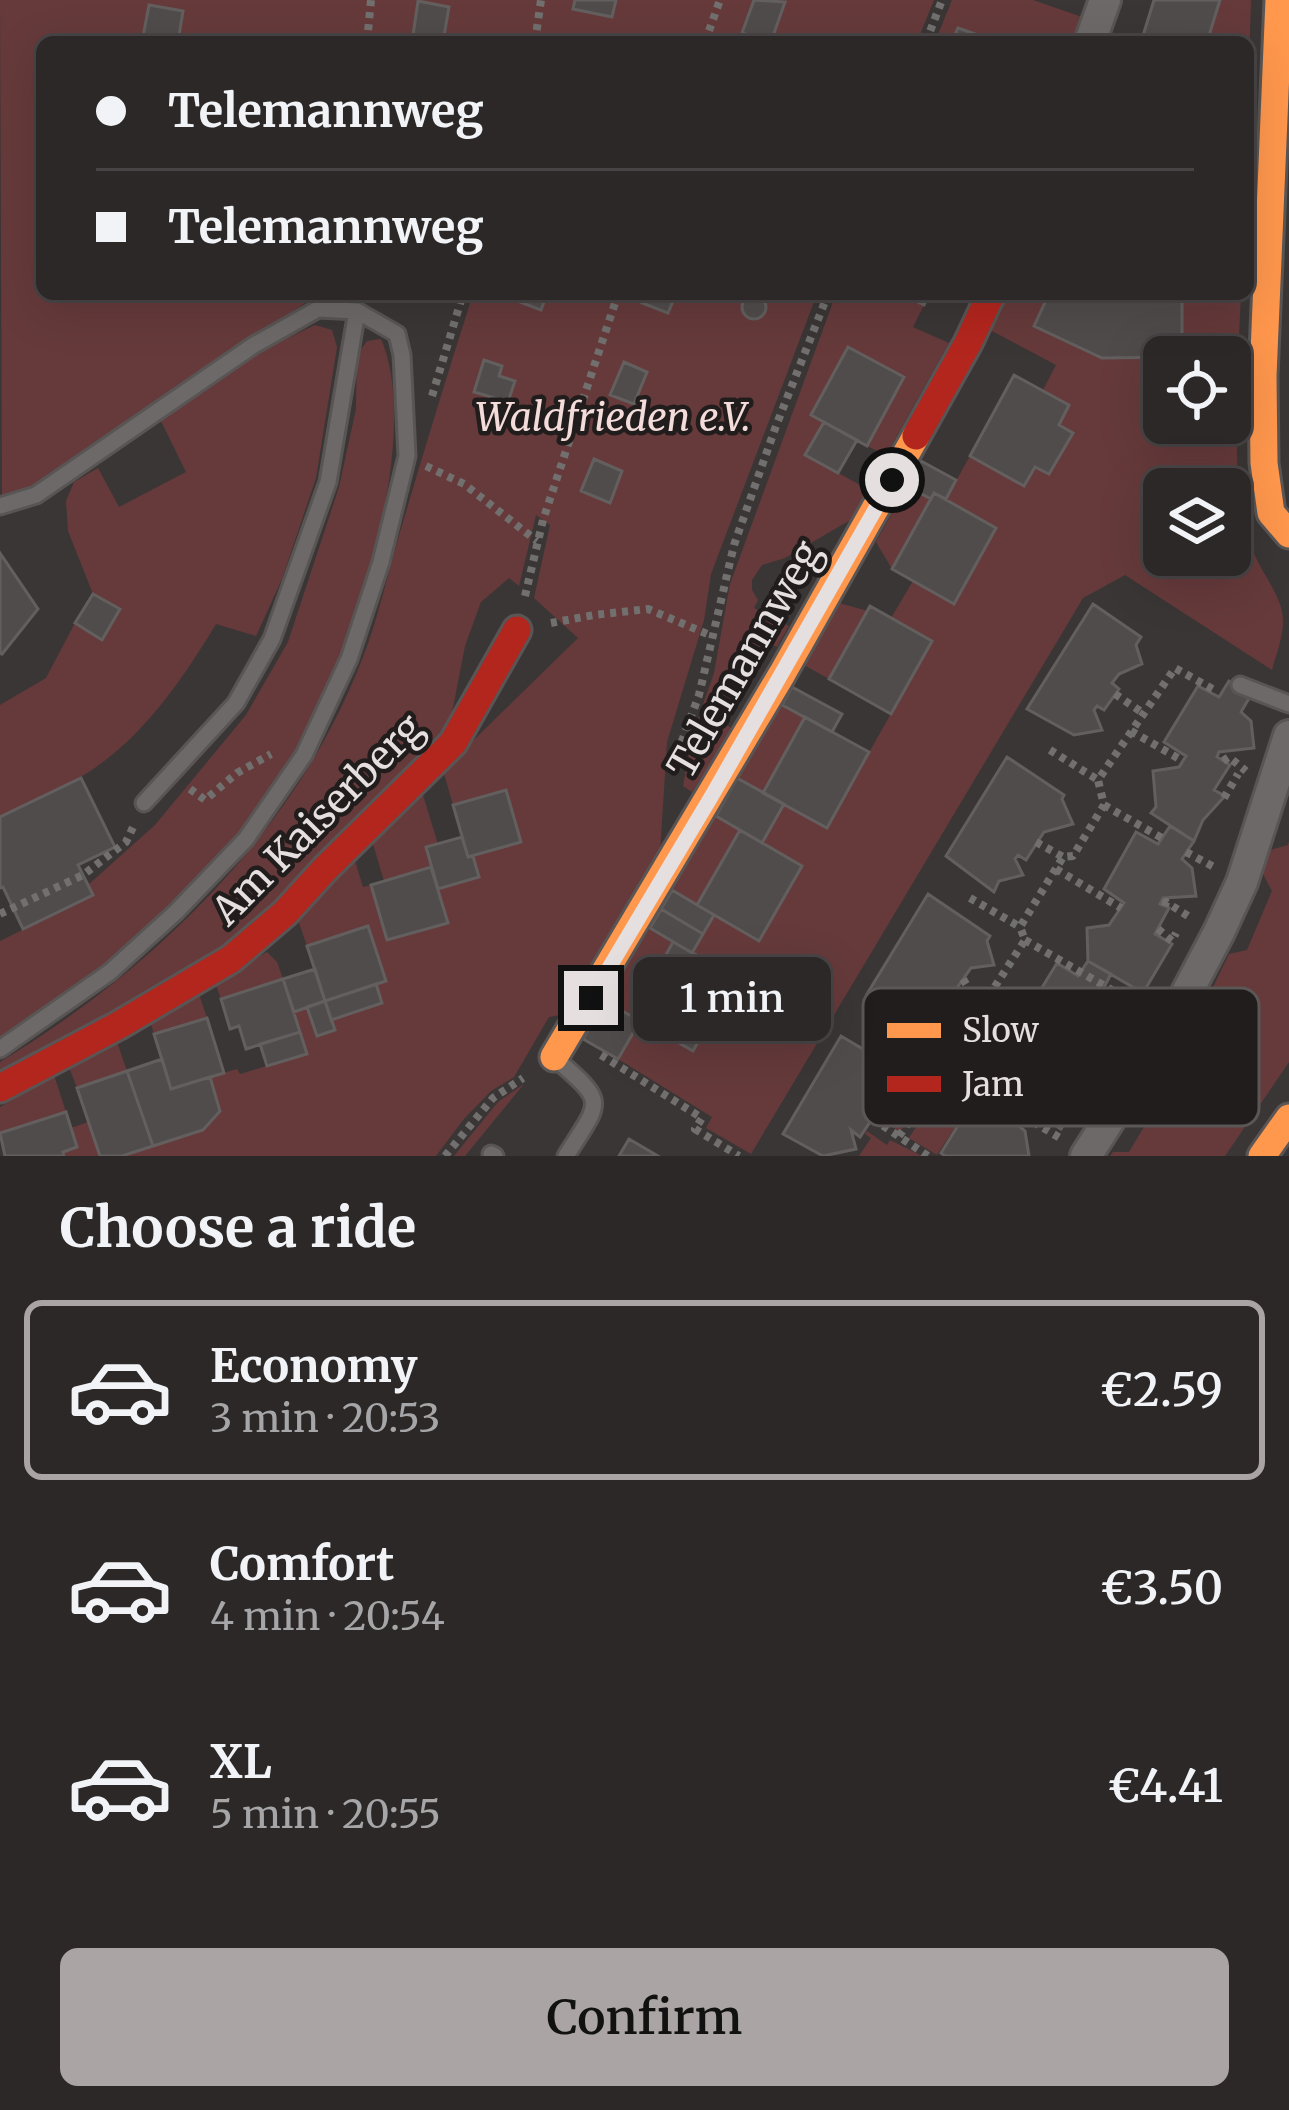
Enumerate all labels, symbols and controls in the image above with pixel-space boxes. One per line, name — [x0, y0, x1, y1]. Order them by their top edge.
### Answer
text: Telemannweg — [168, 83, 484, 139]
text: Telemannweg — [168, 199, 484, 255]
map controls — [1143, 336, 1251, 576]
button: locate — [1143, 336, 1251, 444]
park label: Waldfrieden e.V. — [475, 393, 751, 442]
route start — [865, 453, 919, 507]
button: layers — [1143, 468, 1251, 576]
street label: Telemannweg — [657, 531, 832, 787]
street label: Am Kaiserberg — [201, 703, 433, 936]
callout: 1 min — [633, 956, 831, 1040]
route end — [564, 971, 618, 1025]
text: 1 min — [680, 974, 784, 1023]
legend — [863, 988, 1259, 1126]
text: Slow — [962, 1010, 1040, 1051]
text: Jam — [961, 1064, 1024, 1105]
text: Choose a ride — [60, 1194, 416, 1262]
icon: car — [66, 1336, 174, 1444]
text: Economy — [210, 1338, 418, 1394]
text: €2.59 — [1100, 1362, 1223, 1418]
text: 3 min · 20:53 — [210, 1394, 440, 1443]
icon: car — [66, 1534, 174, 1642]
text: Comfort — [210, 1536, 394, 1592]
text: €3.50 — [1100, 1560, 1223, 1616]
text: 4 min · 20:54 — [210, 1592, 445, 1641]
icon: car — [66, 1732, 174, 1840]
text: XL — [210, 1734, 272, 1790]
text: €4.41 — [1108, 1758, 1223, 1814]
text: 5 min · 20:55 — [210, 1790, 441, 1839]
button: Confirm — [60, 1948, 1229, 2086]

